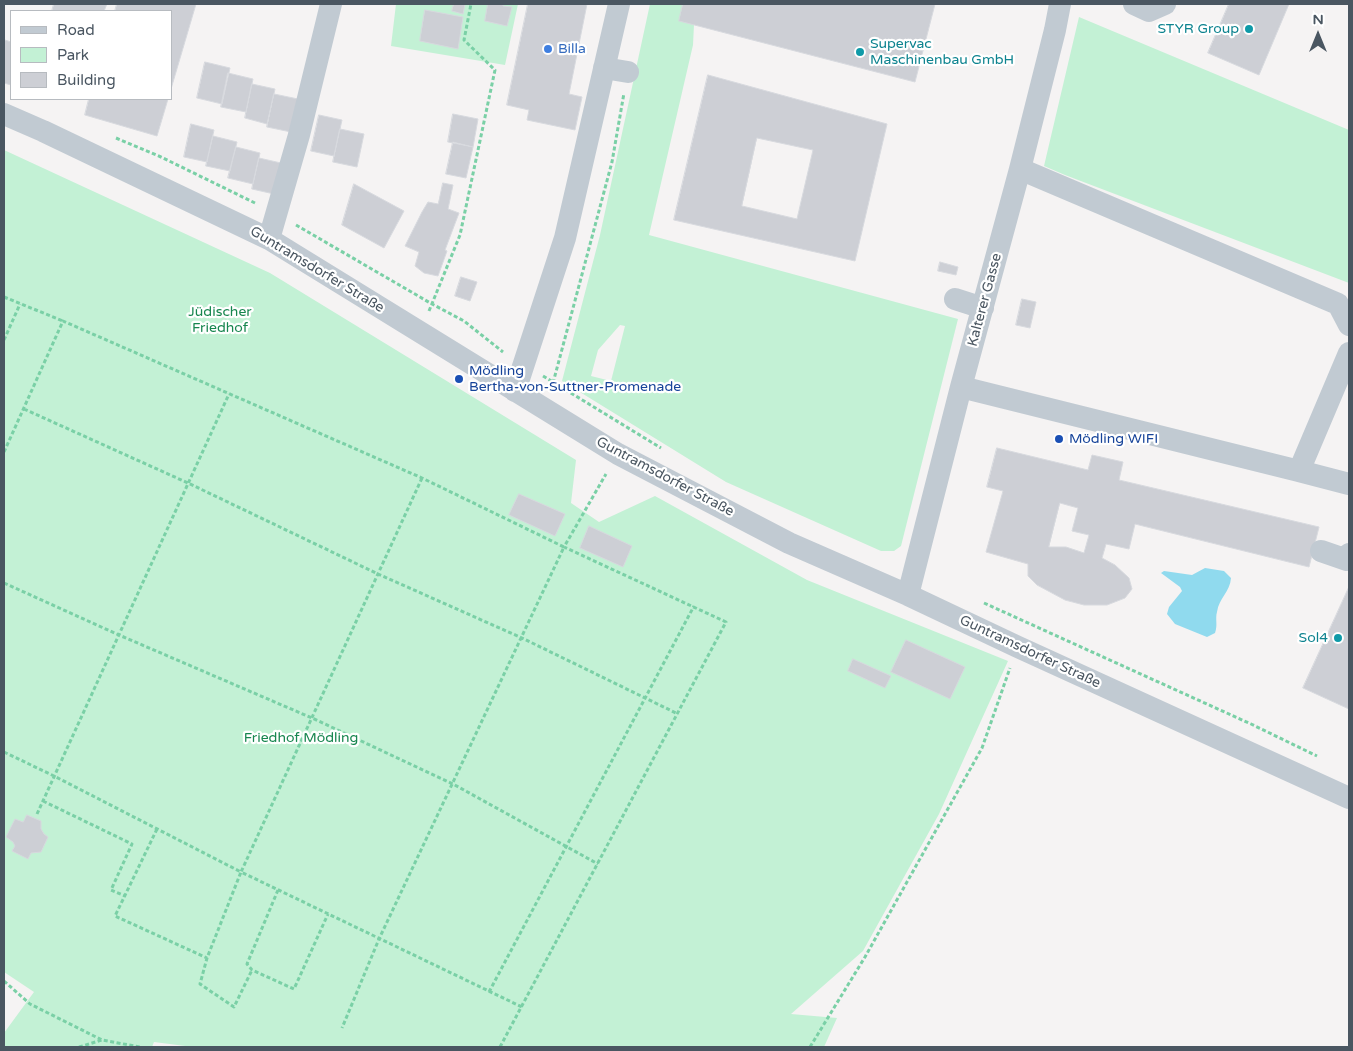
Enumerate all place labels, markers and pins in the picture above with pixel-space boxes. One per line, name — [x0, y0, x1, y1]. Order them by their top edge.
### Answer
place label: STYR Group — [1158, 21, 1239, 37]
marker: STYR Group — [1243, 23, 1255, 35]
place label: Supervac Maschinenbau GmbH — [870, 36, 1014, 68]
place label: Billa — [558, 41, 586, 57]
marker: Billa — [542, 43, 554, 55]
marker: Supervac Maschinenbau GmbH — [854, 46, 866, 58]
place label: Mödling Bertha-von-Suttner-Promenade — [469, 363, 681, 396]
marker: Mödling Bertha-von-Suttner-Promenade — [453, 373, 465, 385]
place label: Mödling WIFI — [1069, 431, 1158, 447]
marker: Mödling WIFI — [1053, 433, 1065, 445]
place label: Sol4 — [1299, 630, 1328, 646]
marker: Sol4 — [1332, 632, 1344, 644]

